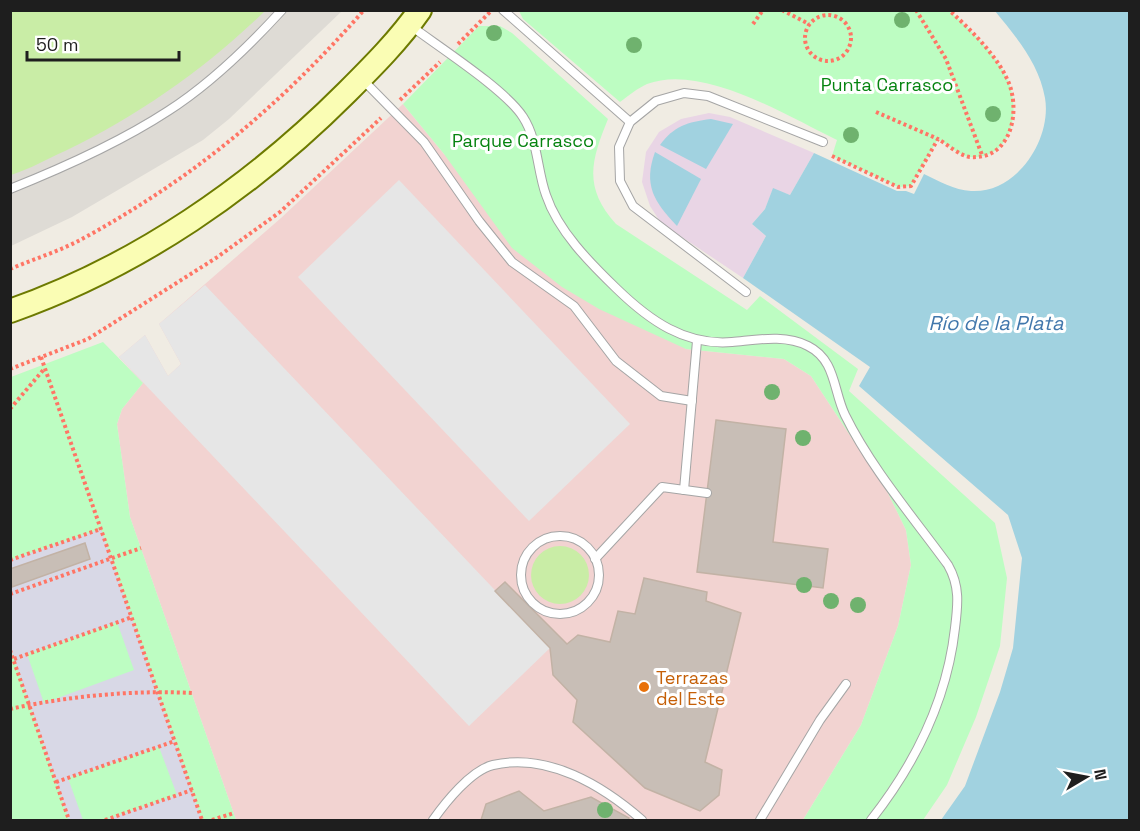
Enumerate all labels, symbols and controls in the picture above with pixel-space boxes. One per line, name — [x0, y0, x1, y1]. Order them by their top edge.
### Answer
scale bar — [27, 24, 178, 62]
text: 50 m — [36, 33, 78, 56]
park label: Punta Carrasco — [821, 73, 953, 96]
park label: Parque Carrasco — [452, 129, 594, 152]
water label: Río de la Plata — [929, 310, 1064, 336]
place label: Terrazas del Este — [656, 666, 728, 710]
marker: Terrazas del Este — [637, 680, 651, 694]
north arrow — [1056, 747, 1116, 807]
text: N — [1089, 767, 1112, 782]

